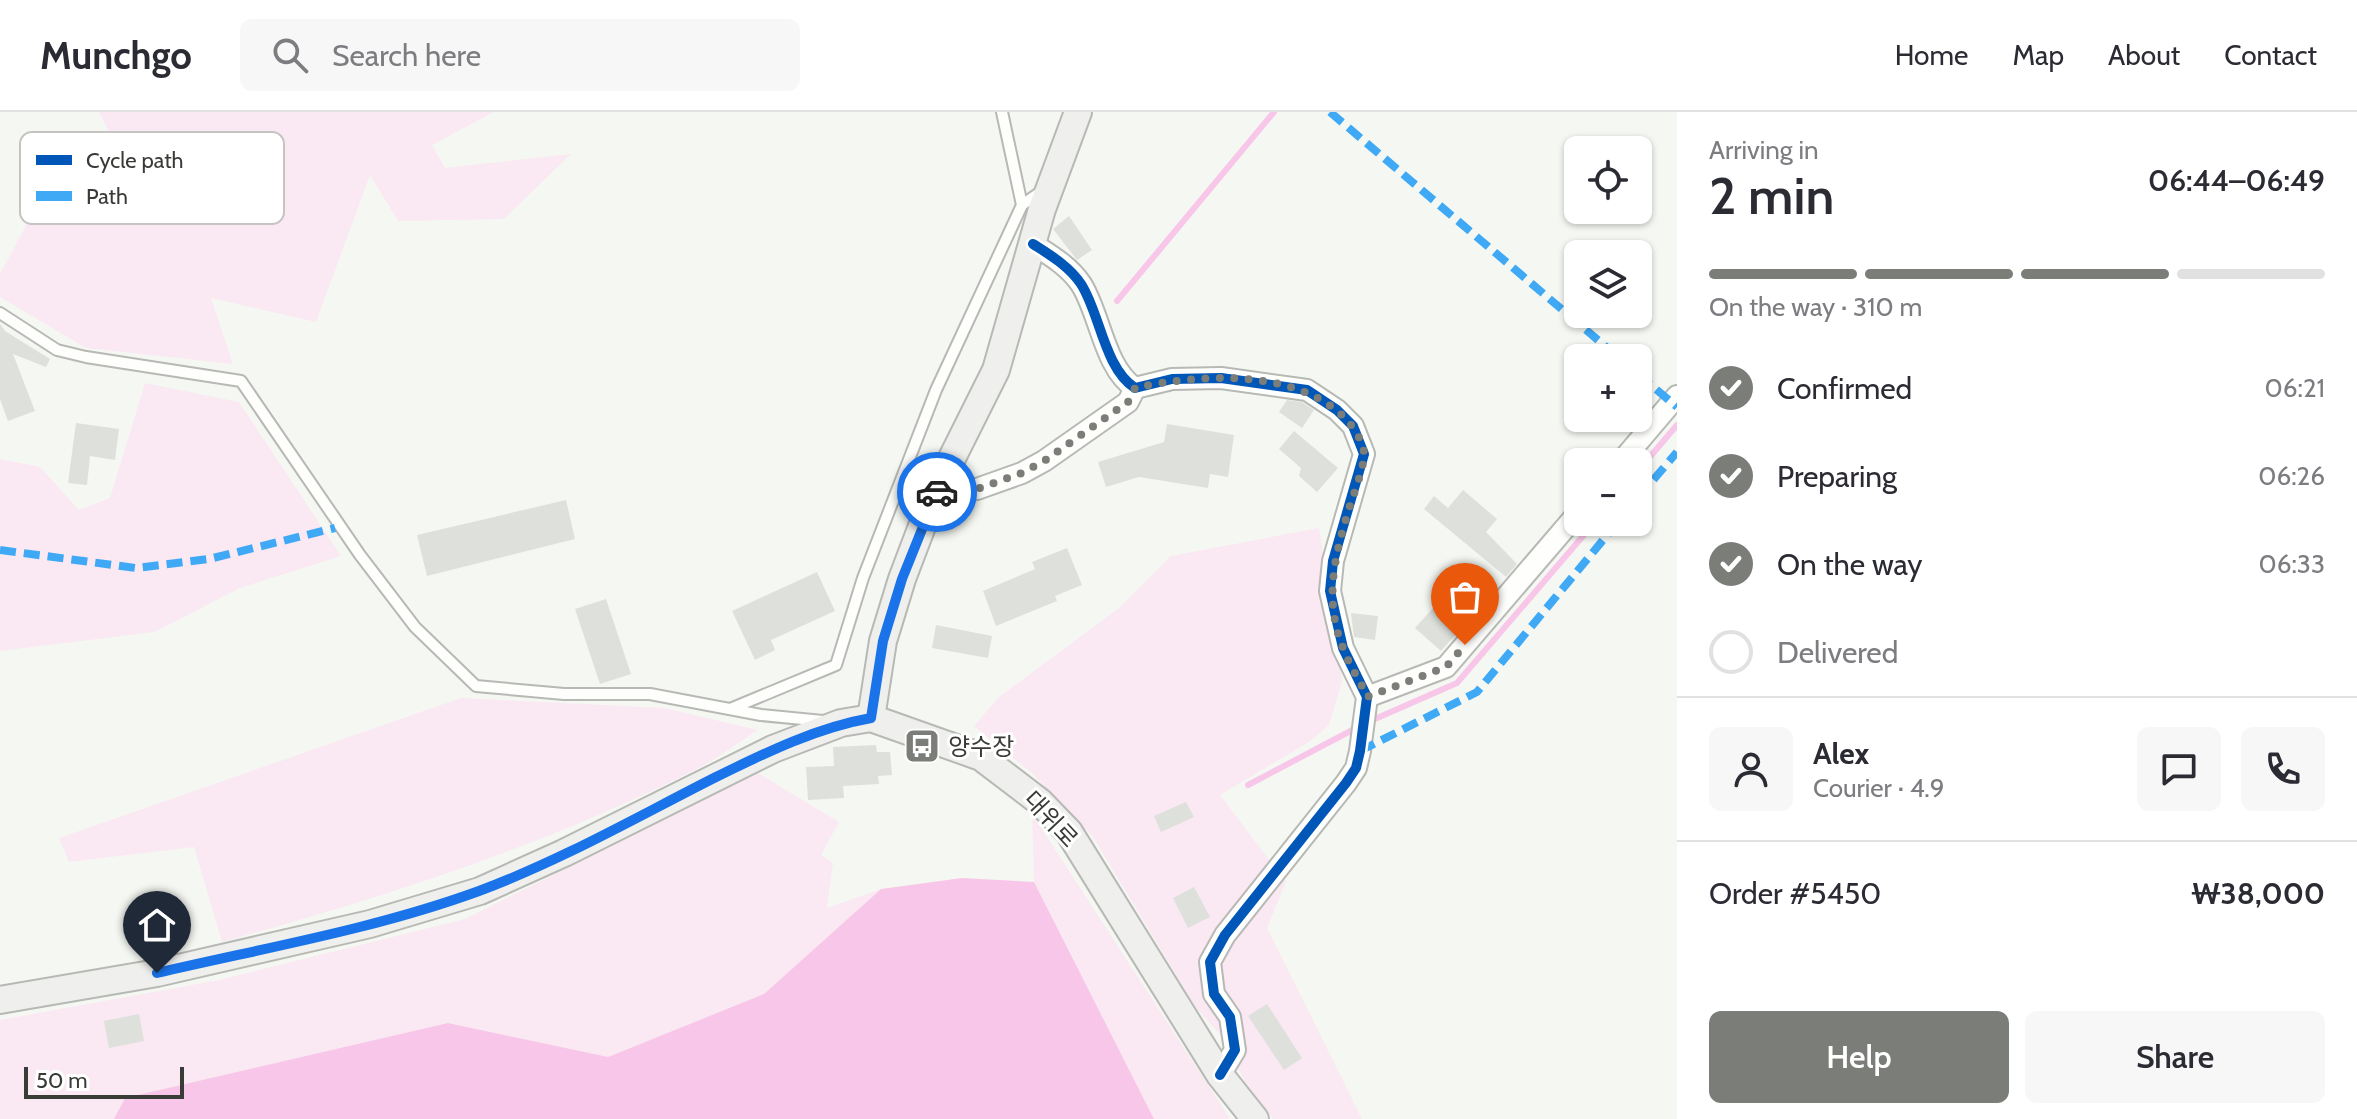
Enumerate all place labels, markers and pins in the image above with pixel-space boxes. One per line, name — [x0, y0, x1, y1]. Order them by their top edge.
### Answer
pin — [1431, 563, 1499, 645]
bus stop icon: 양수장 — [903, 727, 941, 765]
place label: 양수장 — [948, 732, 1014, 761]
pin — [123, 891, 191, 973]

